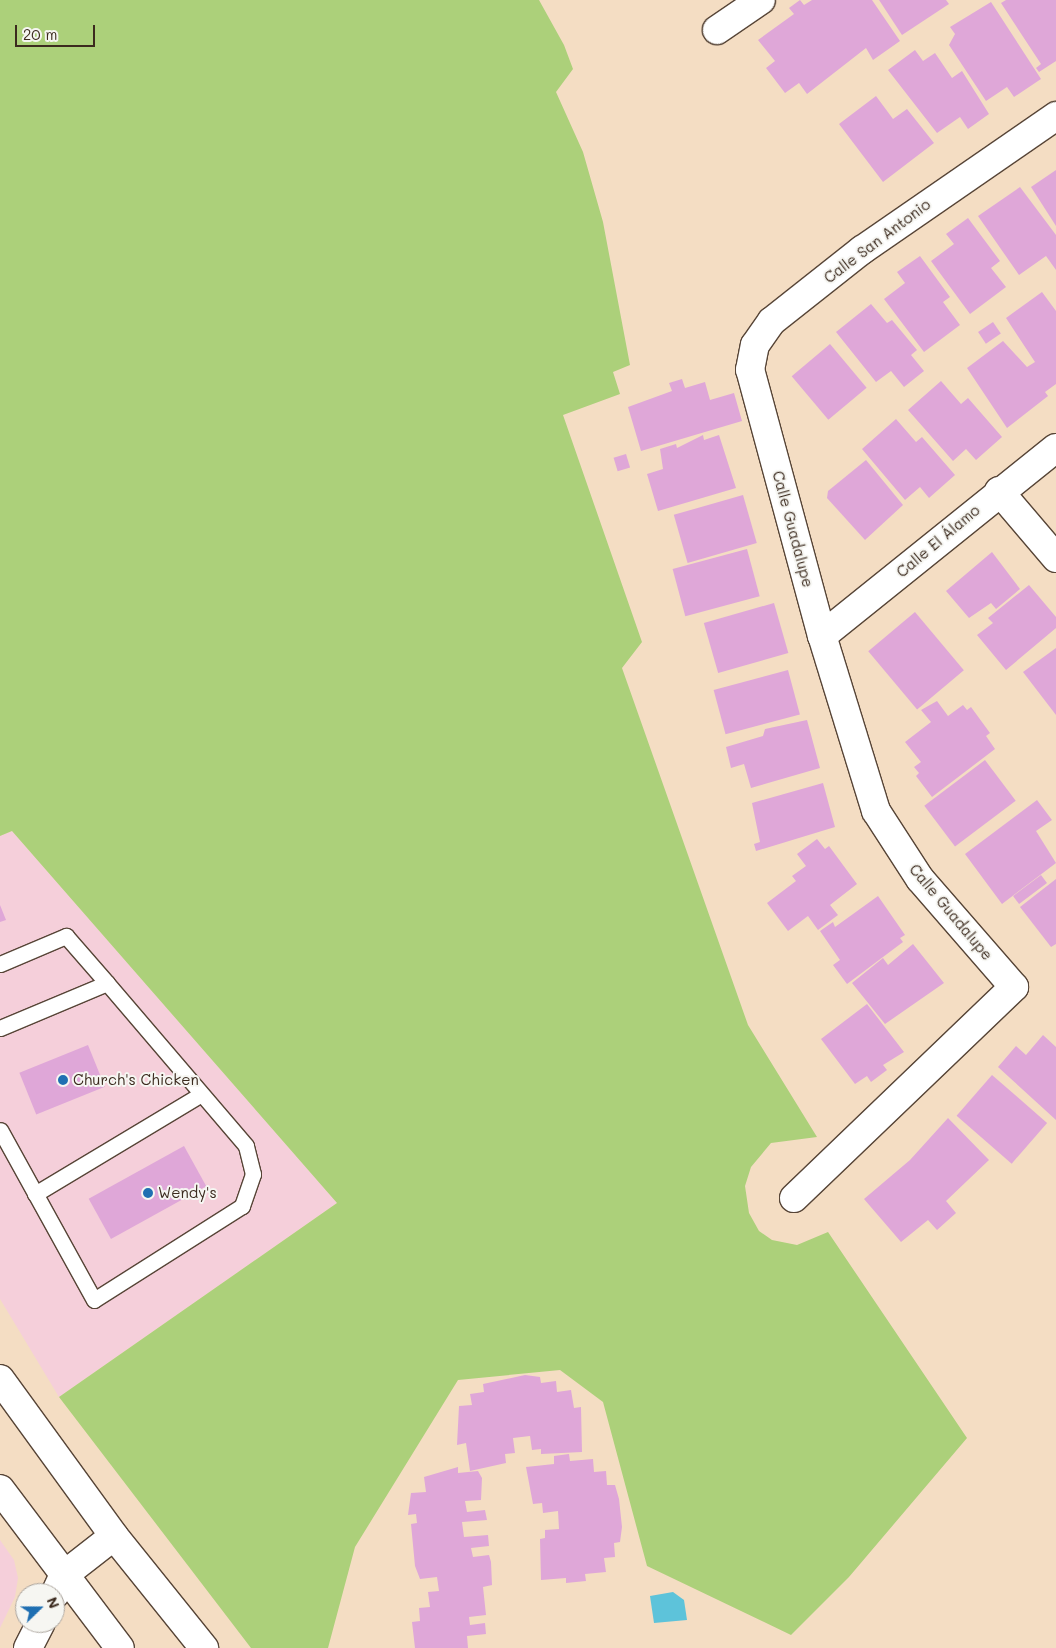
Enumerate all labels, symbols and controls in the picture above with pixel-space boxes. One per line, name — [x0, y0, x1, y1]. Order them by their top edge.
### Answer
scale bar — [18, 15, 98, 47]
text: 20 m — [23, 24, 57, 44]
street label: Calle San Antonio — [820, 195, 934, 287]
street label: Calle Guadalupe — [769, 469, 817, 589]
street label: Calle El Álamo — [893, 501, 983, 581]
street label: Calle Guadalupe — [906, 860, 996, 964]
place label: Church's Chicken — [73, 1071, 199, 1089]
marker: Church's Chicken — [57, 1074, 69, 1086]
place label: Wendy's — [158, 1184, 217, 1202]
marker: Wendy's — [142, 1187, 154, 1199]
north arrow — [15, 1583, 65, 1633]
text: N — [43, 1594, 64, 1611]

